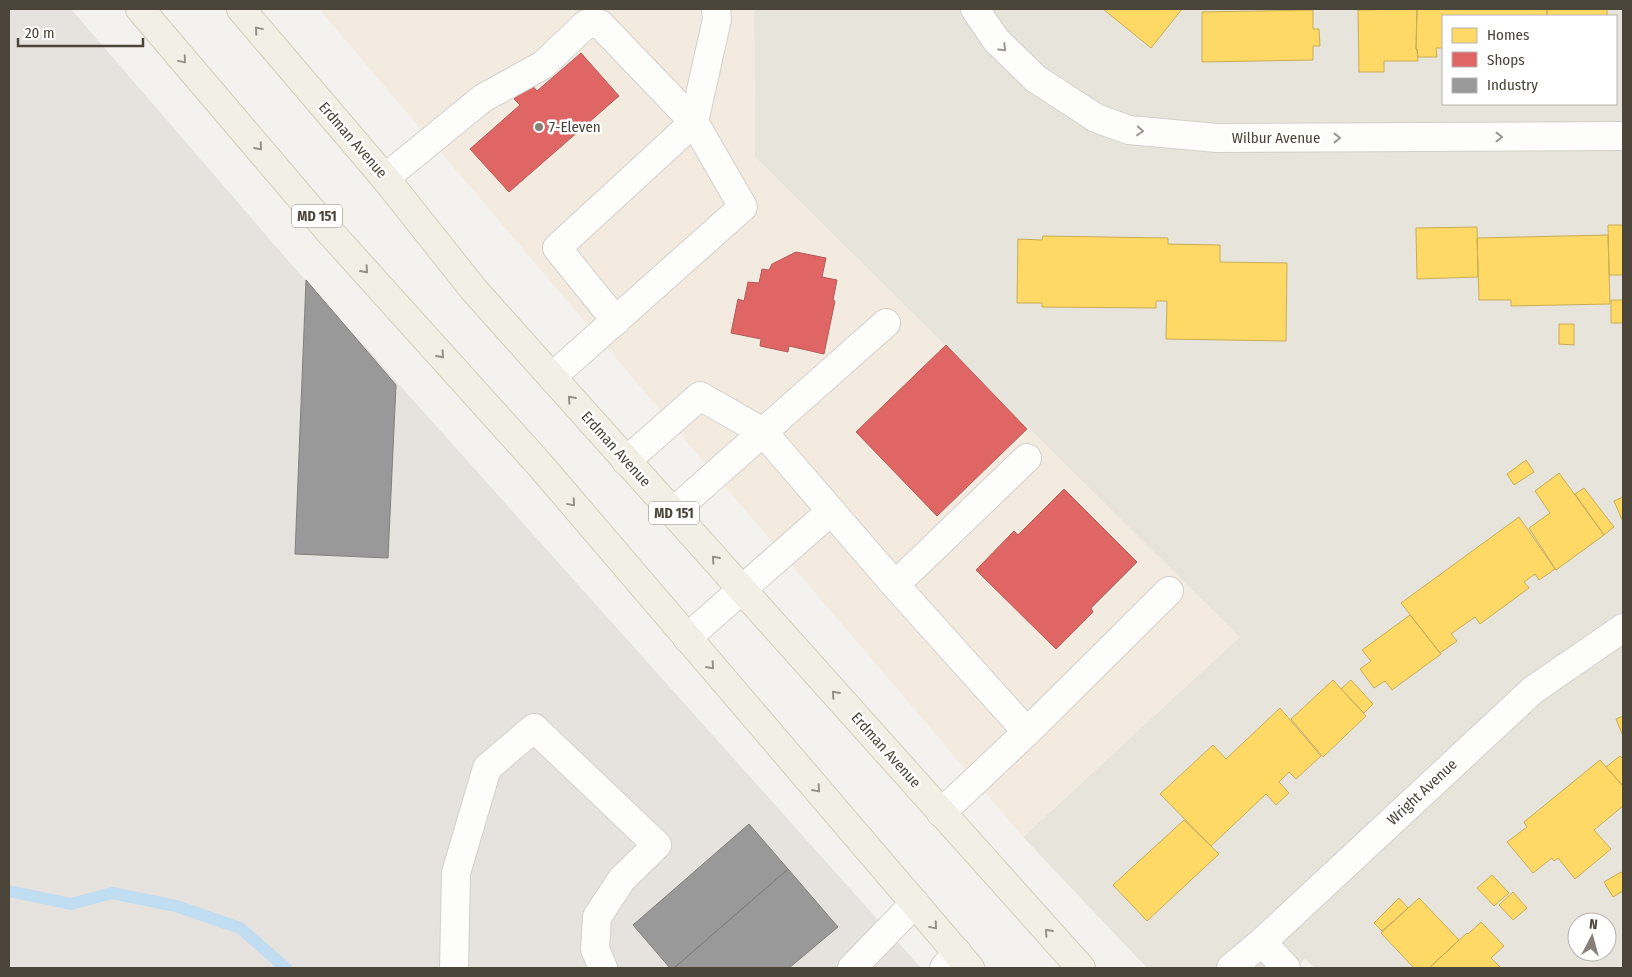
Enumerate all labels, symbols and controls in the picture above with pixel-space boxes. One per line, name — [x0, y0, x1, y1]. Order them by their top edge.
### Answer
scale bar — [18, 15, 142, 47]
legend — [1442, 15, 1617, 105]
text: 20 m — [25, 24, 55, 42]
one-way arrow — [255, 26, 264, 35]
text: Homes — [1487, 26, 1529, 44]
one-way arrow — [998, 42, 1007, 51]
text: Shops — [1487, 51, 1525, 69]
one-way arrow — [177, 54, 186, 63]
text: Industry — [1487, 76, 1538, 94]
street label: Erdman Avenue — [315, 98, 391, 182]
place label: 7-Eleven — [549, 118, 601, 136]
marker: 7-Eleven — [533, 121, 545, 133]
one-way arrow — [1136, 126, 1144, 137]
street label: Wilbur Avenue — [1232, 129, 1320, 147]
one-way arrow — [1496, 132, 1504, 142]
one-way arrow — [1334, 133, 1341, 143]
one-way arrow — [253, 142, 262, 151]
road number: MD 151 — [292, 205, 342, 228]
one-way arrow — [359, 265, 368, 274]
one-way arrow — [435, 350, 444, 359]
one-way arrow — [568, 396, 577, 405]
street label: Erdman Avenue — [577, 408, 655, 490]
one-way arrow — [566, 497, 575, 506]
road number: MD 151 — [649, 502, 699, 524]
one-way arrow — [712, 556, 721, 565]
one-way arrow — [706, 660, 714, 669]
one-way arrow — [832, 690, 841, 699]
street label: Erdman Avenue — [847, 709, 925, 791]
street label: Wright Avenue — [1383, 755, 1461, 829]
one-way arrow — [812, 784, 821, 793]
north arrow — [1567, 912, 1617, 962]
text: N — [1588, 916, 1598, 933]
one-way arrow — [929, 920, 937, 929]
one-way arrow — [1045, 928, 1054, 937]

